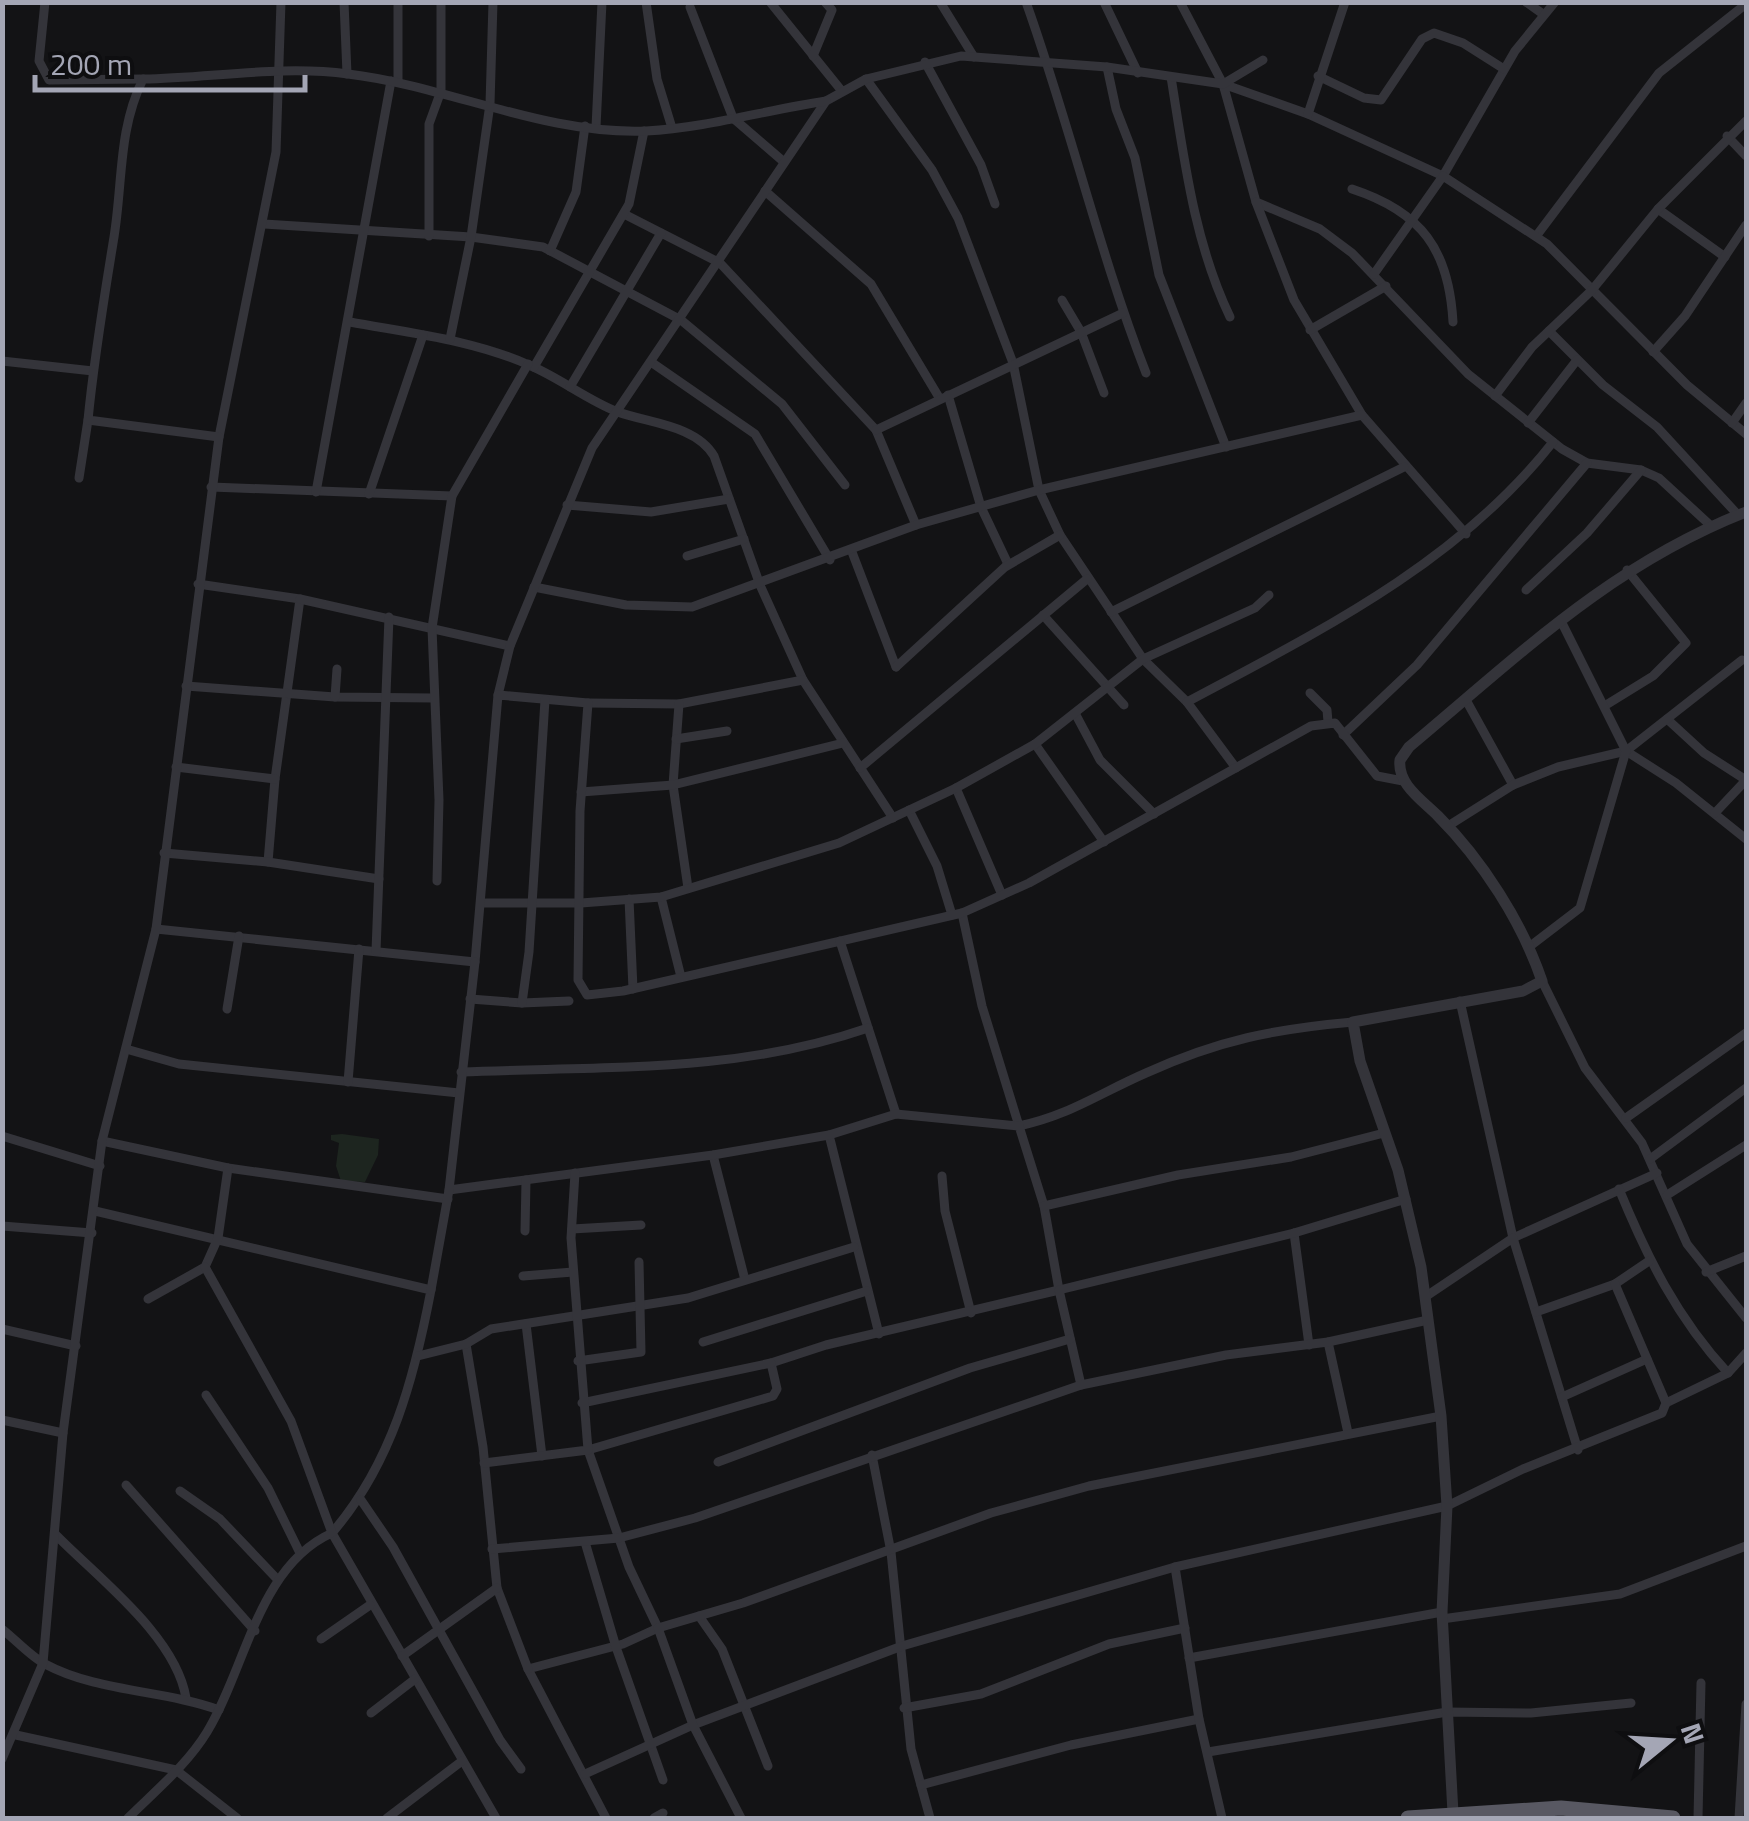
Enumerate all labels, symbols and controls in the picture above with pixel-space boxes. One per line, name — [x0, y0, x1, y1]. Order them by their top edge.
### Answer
scale bar — [35, 30, 305, 92]
text: 200 m — [50, 41, 132, 87]
north arrow — [1619, 1691, 1719, 1791]
text: N — [1670, 1717, 1717, 1749]

